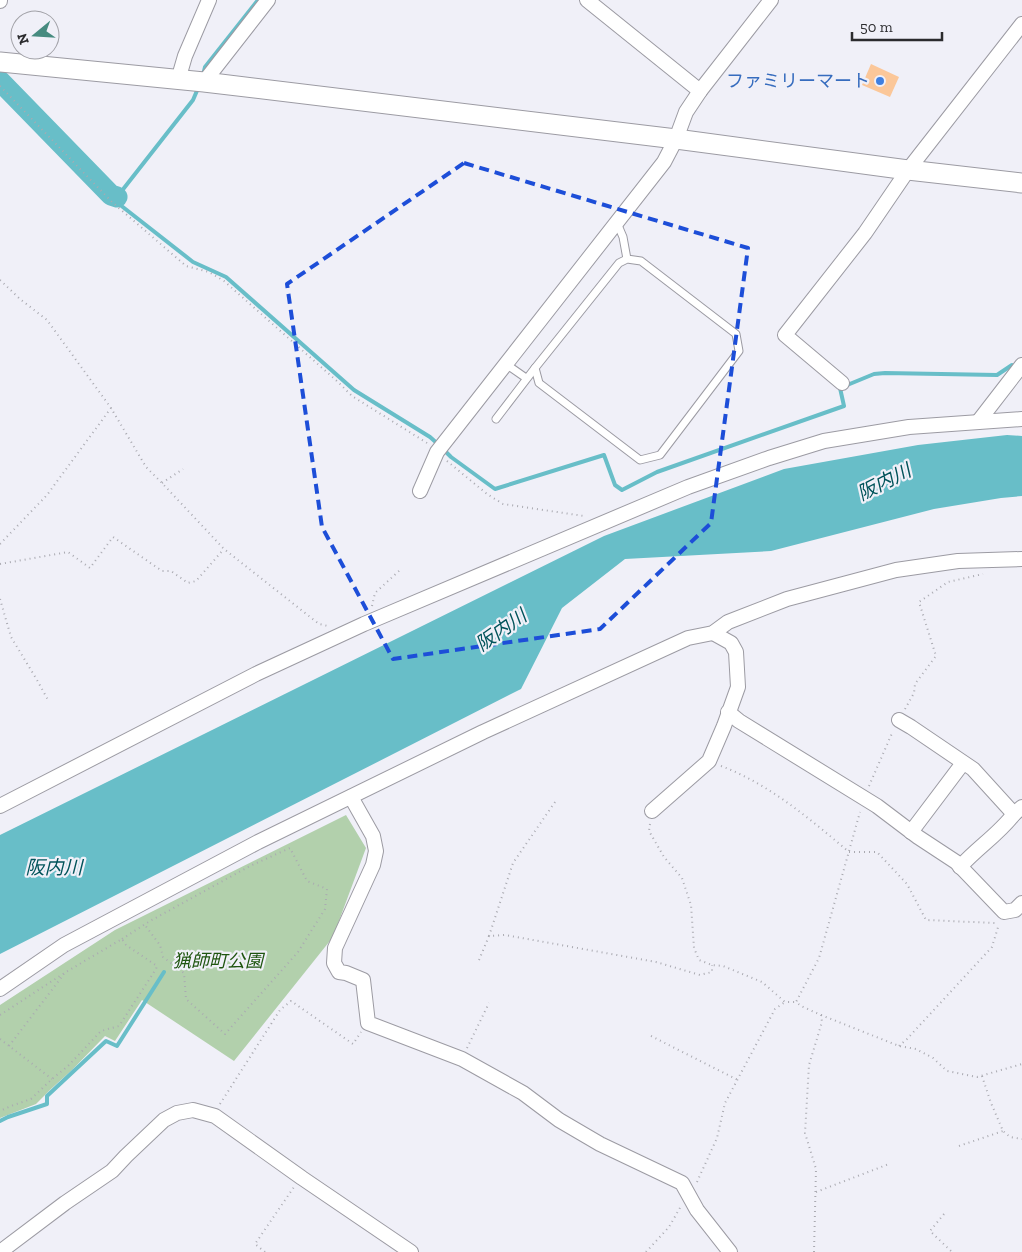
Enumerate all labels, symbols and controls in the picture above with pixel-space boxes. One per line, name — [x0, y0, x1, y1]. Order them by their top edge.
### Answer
north arrow — [10, 10, 60, 60]
scale bar — [852, 10, 942, 42]
text: 50 m — [860, 18, 893, 36]
text: N — [13, 31, 33, 47]
place label: ファミリーマート — [726, 70, 870, 92]
marker: ファミリーマート — [874, 75, 886, 87]
water label: 阪内川 — [853, 458, 916, 505]
water label: 阪内川 — [471, 603, 533, 656]
water label: 阪内川 — [25, 856, 84, 879]
park label: 猟師町公園 — [173, 950, 266, 972]

